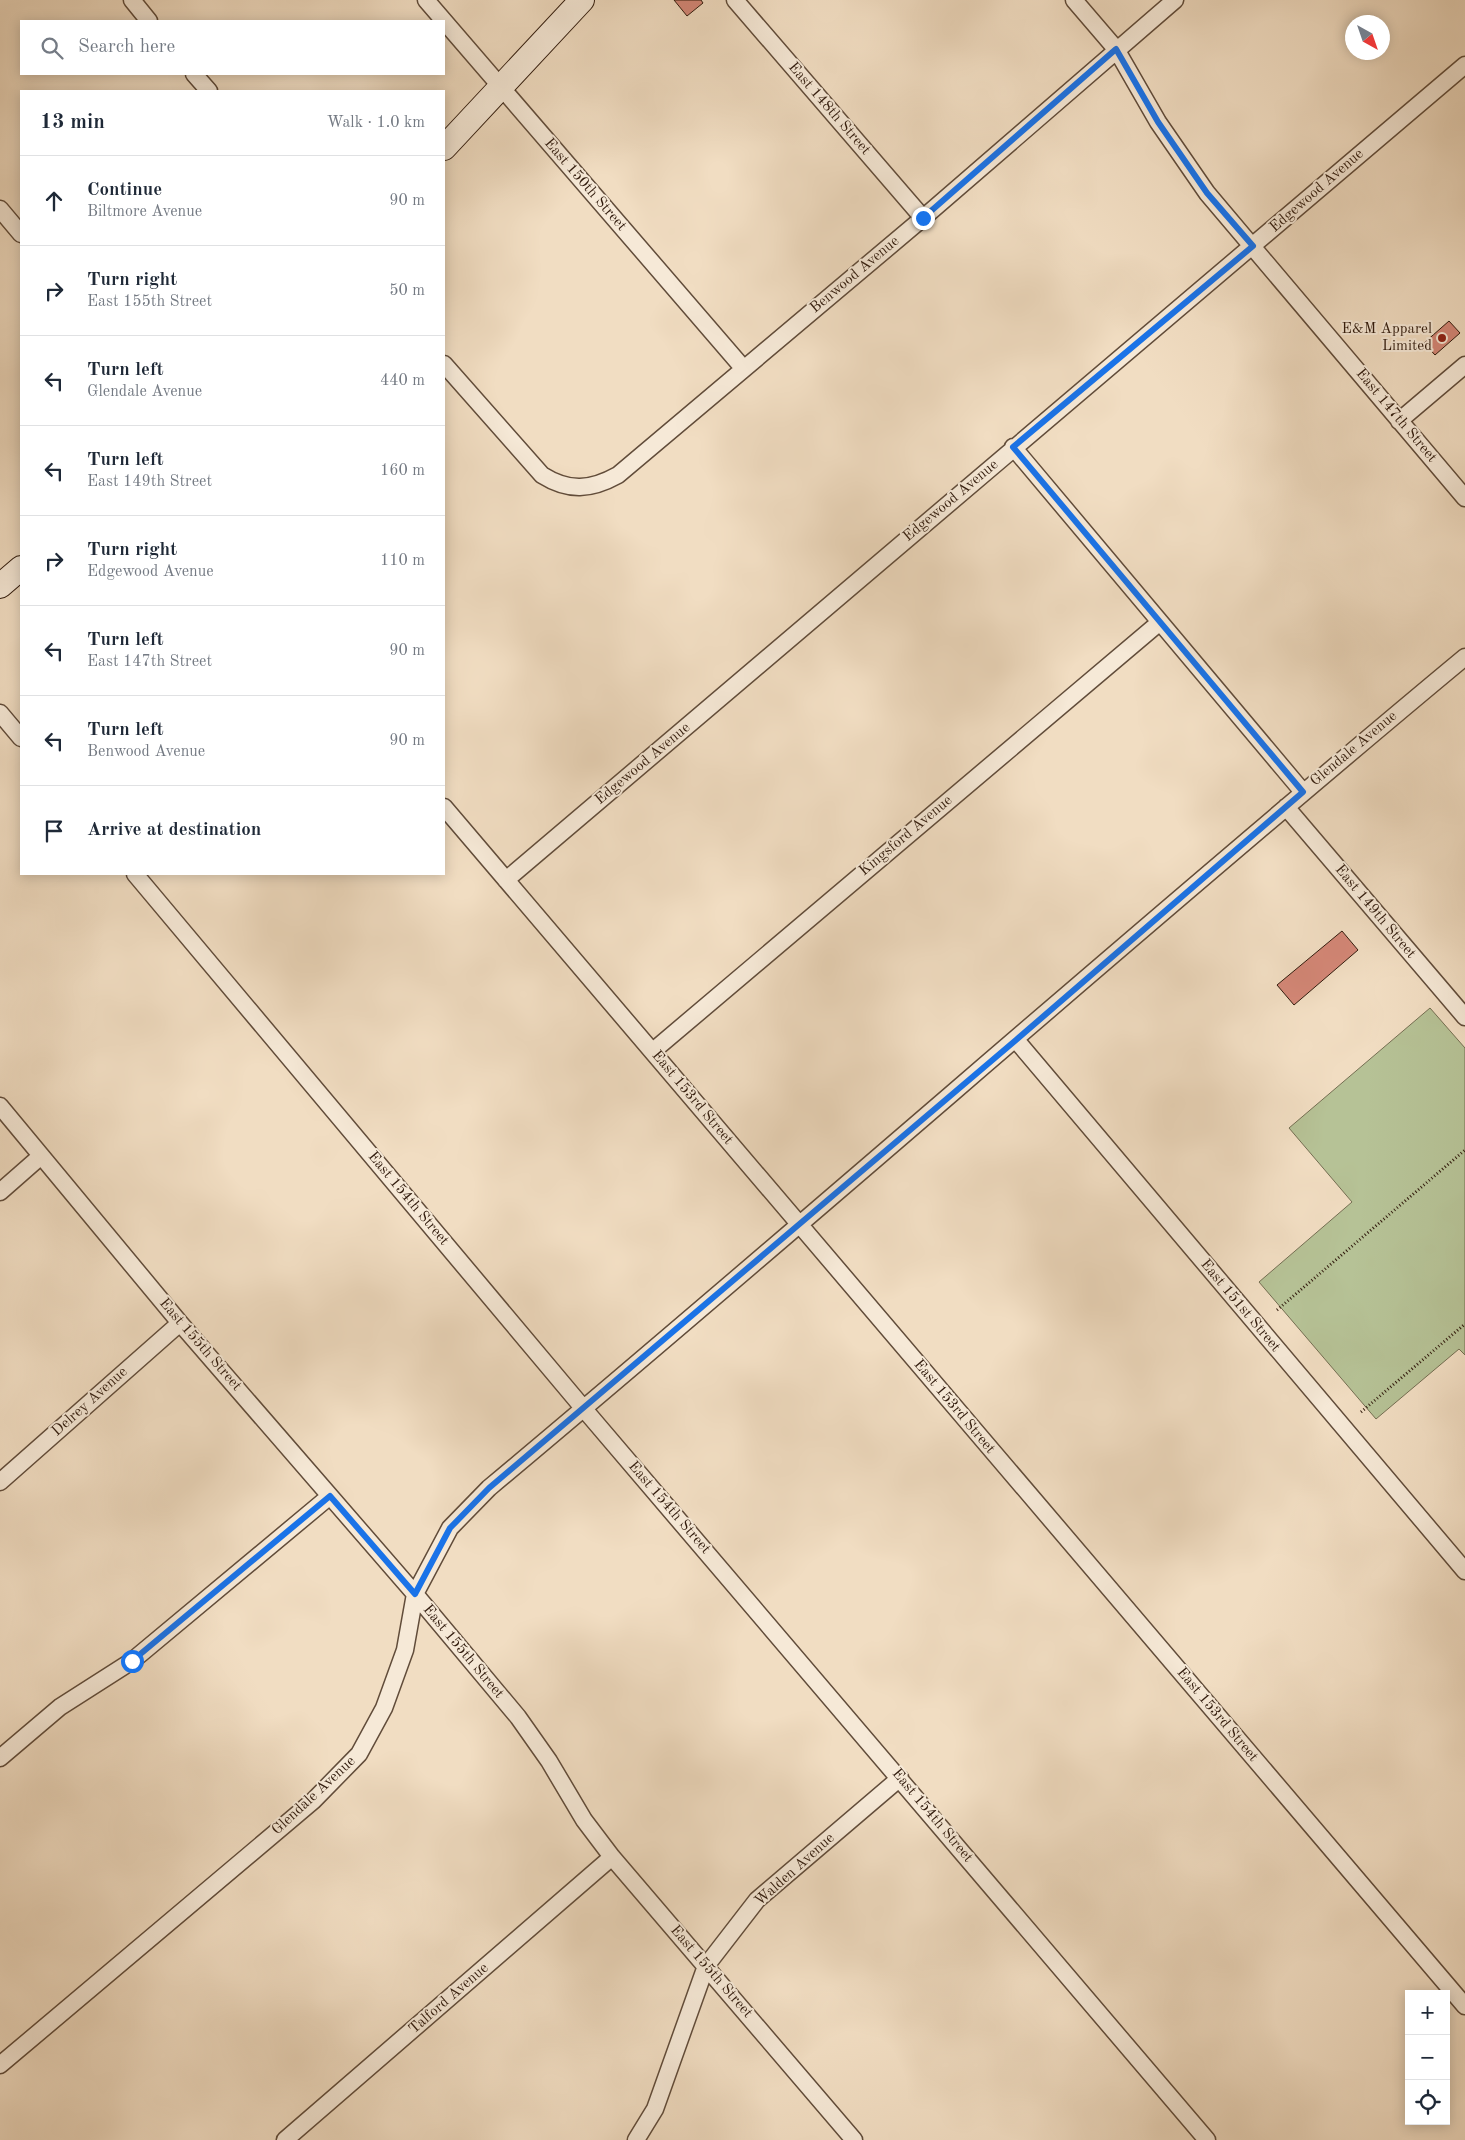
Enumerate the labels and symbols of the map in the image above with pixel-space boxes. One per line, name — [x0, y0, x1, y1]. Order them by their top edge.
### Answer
north arrow — [1345, 15, 1390, 60]
street label: East 148th Street — [785, 60, 873, 158]
street label: East 150th Street — [541, 136, 629, 234]
street label: Edgewood Avenue — [1267, 146, 1367, 236]
route end — [912, 207, 935, 230]
street label: Benwood Avenue — [808, 234, 902, 316]
place label: E&M Apparel Limited — [1342, 322, 1432, 354]
marker: E&M Apparel Limited — [1436, 332, 1448, 344]
street label: East 147th Street — [1353, 366, 1439, 466]
street label: Edgewood Avenue — [901, 457, 1001, 545]
street label: Glendale Avenue — [1308, 709, 1400, 789]
street label: Edgewood Avenue — [593, 720, 693, 808]
street label: Kingsford Avenue — [857, 793, 955, 879]
street label: East 149th Street — [1332, 862, 1418, 962]
street label: East 153rd Street — [648, 1048, 736, 1148]
street label: East 154th Street — [365, 1149, 451, 1249]
street label: East 151st Street — [1197, 1257, 1283, 1355]
street label: East 155th Street — [156, 1296, 244, 1394]
street label: East 153rd Street — [910, 1357, 998, 1457]
street label: Delrey Avenue — [49, 1364, 131, 1440]
street label: East 154th Street — [625, 1459, 713, 1557]
street label: East 155th Street — [420, 1602, 506, 1702]
route start — [121, 1650, 144, 1673]
street label: East 153rd Street — [1173, 1665, 1261, 1765]
street label: Glendale Avenue — [269, 1754, 359, 1838]
street label: East 154th Street — [889, 1766, 975, 1866]
street label: Walden Avenue — [752, 1831, 838, 1909]
street label: East 155th Street — [667, 1923, 755, 2021]
street label: Talford Avenue — [406, 1961, 492, 2037]

